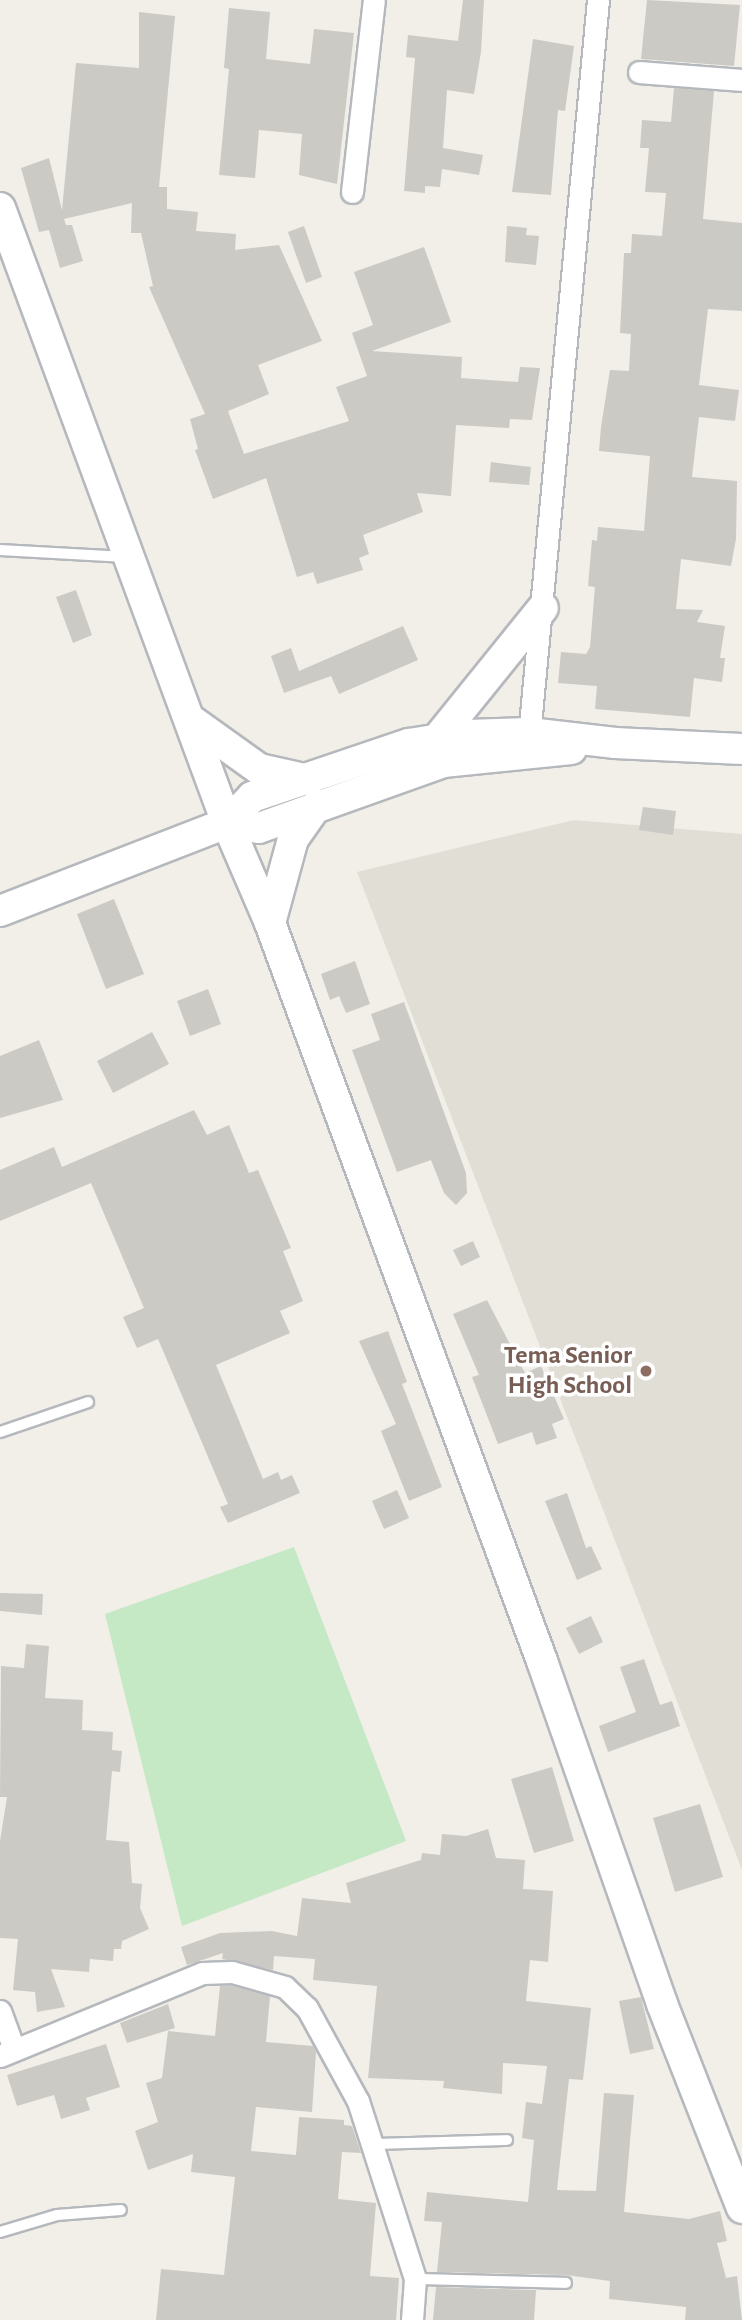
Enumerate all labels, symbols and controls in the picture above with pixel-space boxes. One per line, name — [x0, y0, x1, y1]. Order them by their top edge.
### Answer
place label: Tema Senior High School — [504, 1340, 632, 1402]
marker: Tema Senior High School — [638, 1363, 654, 1379]

